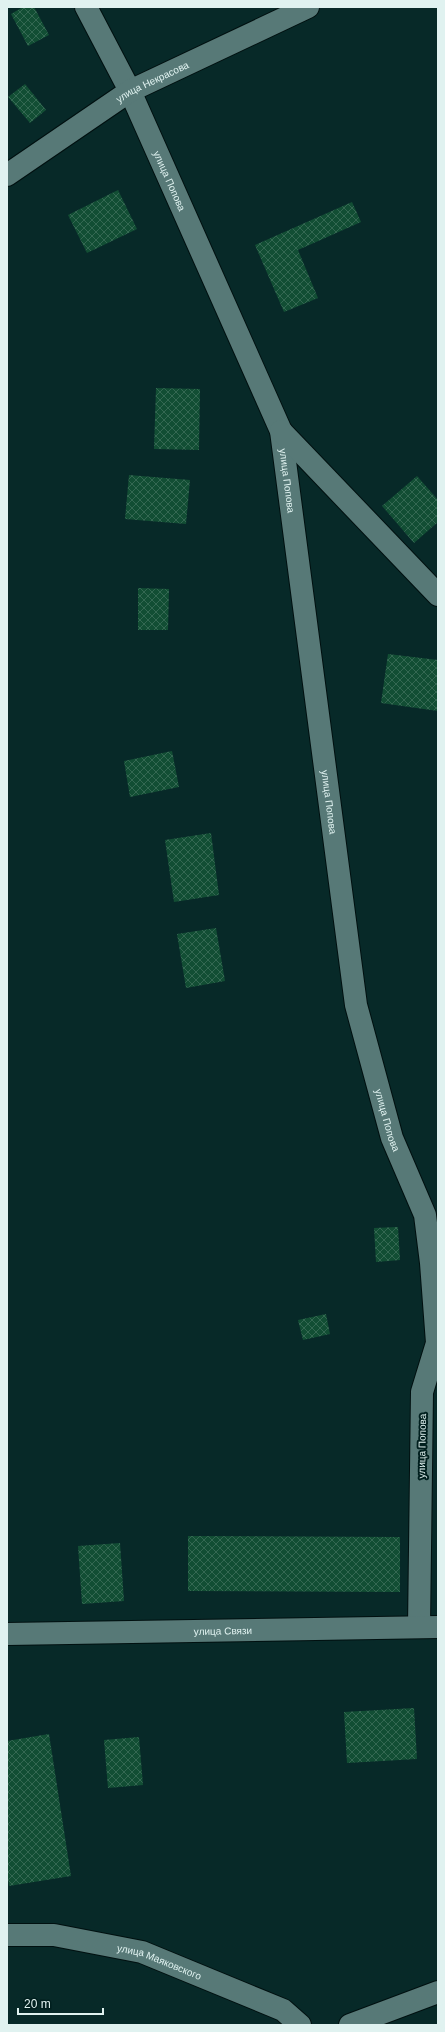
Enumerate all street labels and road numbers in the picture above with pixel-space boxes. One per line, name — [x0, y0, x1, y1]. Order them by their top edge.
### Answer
street label: улица Некрасова — [114, 58, 191, 105]
street label: улица Попова — [152, 149, 188, 213]
street label: улица Попова — [278, 448, 297, 514]
street label: улица Попова — [320, 769, 339, 835]
street label: улица Попова — [373, 1087, 403, 1153]
street label: улица Попова — [416, 1413, 428, 1478]
street label: улица Связи — [194, 1625, 252, 1636]
street label: улица Маяковского — [116, 1942, 204, 1982]

